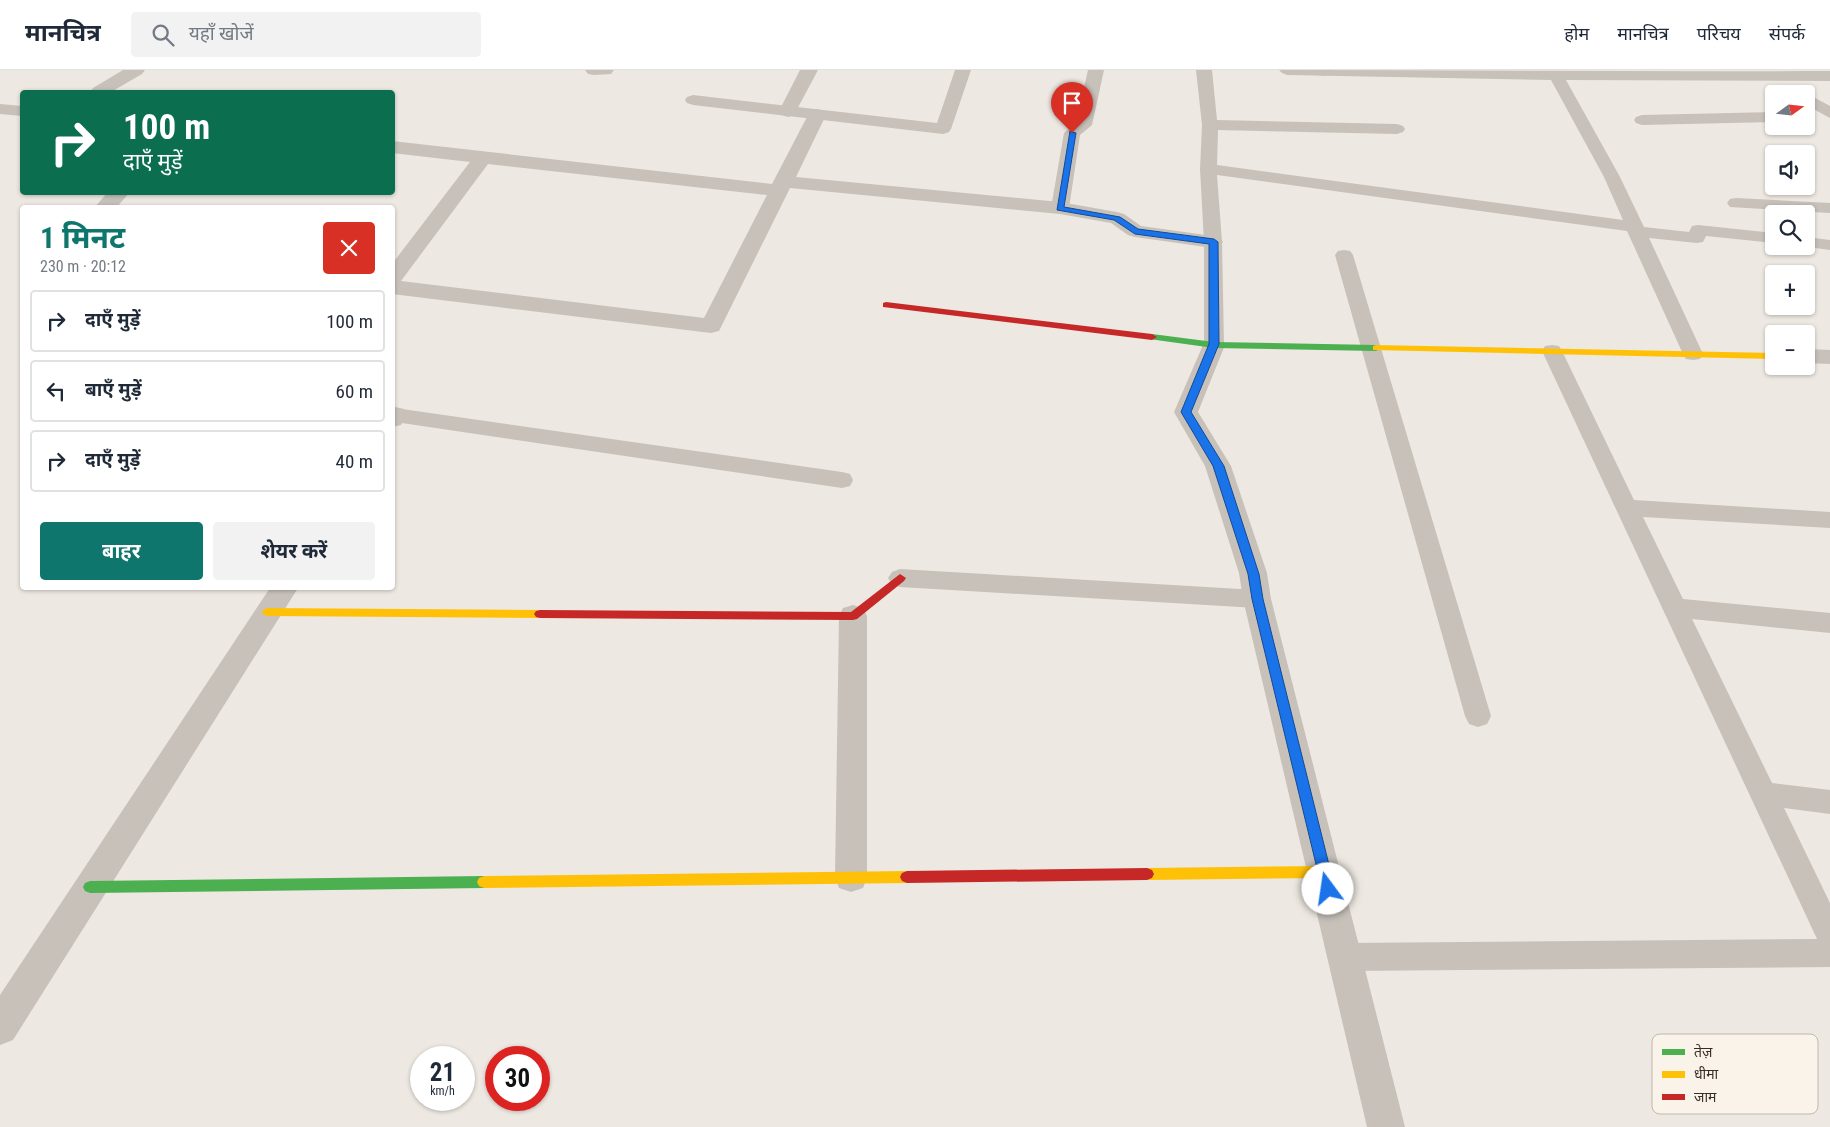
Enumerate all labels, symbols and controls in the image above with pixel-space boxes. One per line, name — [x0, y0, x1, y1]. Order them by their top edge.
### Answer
search box — [131, 12, 481, 57]
text: मानचित्र — [25, 19, 101, 47]
icon: search — [149, 21, 177, 49]
text: यहाँ खोजें — [189, 22, 254, 45]
text: होम — [1564, 23, 1589, 44]
text: मानचित्र — [1617, 23, 1669, 44]
text: परिचय — [1697, 23, 1741, 44]
text: संपर्क — [1769, 23, 1805, 44]
pin — [1051, 82, 1093, 133]
north arrow — [1765, 85, 1815, 135]
map controls — [1765, 85, 1815, 375]
icon: arrive — [1058, 89, 1086, 117]
text: 100 m — [123, 107, 210, 148]
icon: right — [40, 110, 105, 175]
button: sound — [1765, 145, 1815, 195]
text: दाएँ मुड़ें — [123, 149, 183, 174]
button: search — [1765, 205, 1815, 255]
text: 1 मिनट — [40, 220, 125, 255]
button: close — [323, 222, 375, 274]
text: 230 m · 20:12 — [40, 257, 126, 276]
button: + — [1765, 265, 1815, 315]
icon: right — [42, 307, 70, 335]
text: दाएँ मुड़ें — [85, 308, 140, 331]
text: 100 m — [326, 310, 373, 333]
button: − — [1765, 325, 1815, 375]
icon: left — [42, 377, 70, 405]
text: बाएँ मुड़ें — [85, 378, 141, 401]
text: 60 m — [336, 380, 373, 403]
icon: right — [42, 447, 70, 475]
text: दाएँ मुड़ें — [85, 448, 140, 471]
text: 40 m — [336, 450, 373, 473]
button: बाहर — [40, 522, 203, 580]
button: शेयर करें — [213, 522, 375, 580]
position arrow — [1301, 862, 1353, 914]
legend — [1652, 1034, 1818, 1114]
text: तेज़ — [1694, 1043, 1713, 1060]
speed limit sign: 30 — [485, 1046, 550, 1111]
text: 21 — [430, 1058, 455, 1087]
text: धीमा — [1694, 1066, 1719, 1082]
text: km/h — [430, 1084, 455, 1098]
text: जाम — [1694, 1089, 1717, 1105]

